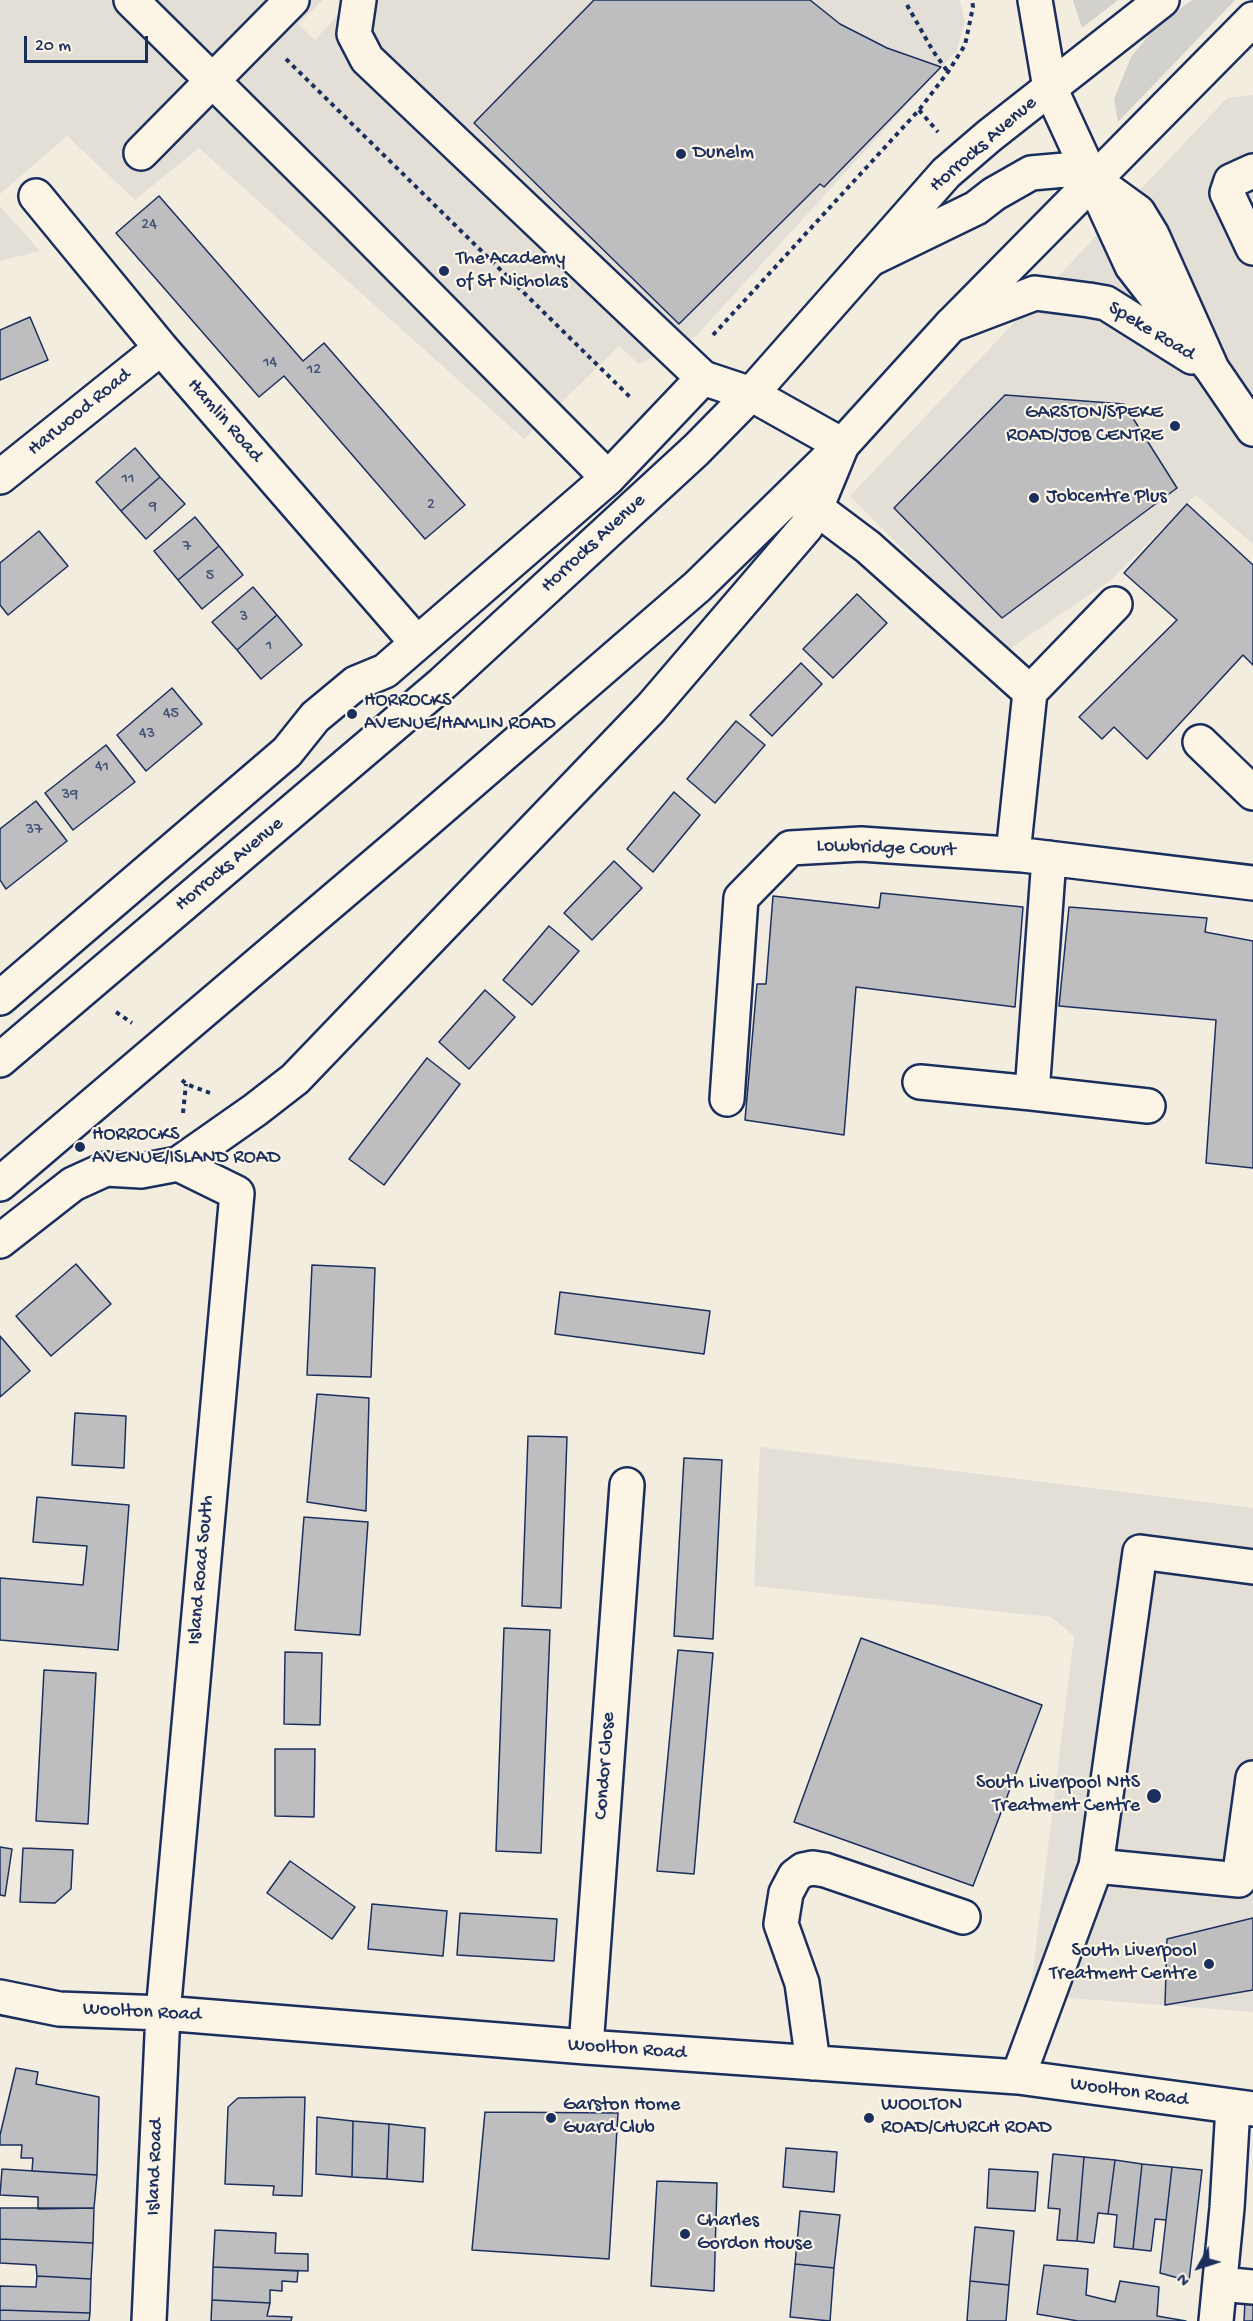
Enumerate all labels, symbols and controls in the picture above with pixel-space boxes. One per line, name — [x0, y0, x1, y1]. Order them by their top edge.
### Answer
scale bar — [27, 24, 152, 62]
text: 20 m — [35, 36, 71, 57]
street label: Horrocks Avenue — [925, 92, 1043, 198]
place label: Dunelm — [693, 142, 754, 166]
marker: Dunelm — [674, 147, 688, 161]
house number: 24 — [141, 216, 157, 236]
place label: The Academy of St Nicholas — [456, 248, 568, 295]
marker: The Academy of St Nicholas — [437, 264, 451, 278]
street label: Speke Road — [1103, 297, 1199, 367]
house number: 14 — [263, 354, 277, 374]
house number: 12 — [307, 361, 321, 381]
street label: Harwood Road — [23, 364, 137, 462]
street label: Hamlin Road — [181, 374, 267, 468]
place label: GARSTON/SPEKE ROAD/JOB CENTRE — [1006, 402, 1163, 449]
marker: GARSTON/SPEKE ROAD/JOB CENTRE — [1168, 419, 1182, 433]
house number: 11 — [122, 470, 134, 490]
place label: Jobcentre Plus — [1046, 486, 1167, 510]
street label: Horrocks Avenue — [537, 489, 651, 599]
marker: Jobcentre Plus — [1027, 491, 1041, 505]
house number: 2 — [427, 496, 435, 516]
house number: 9 — [149, 498, 157, 518]
house number: 7 — [183, 538, 191, 558]
house number: 5 — [206, 567, 214, 587]
house number: 3 — [240, 608, 248, 628]
house number: 1 — [266, 637, 272, 657]
place label: HORROCKS AVENUE/HAMLIN ROAD — [364, 690, 556, 737]
house number: 45 — [163, 705, 179, 725]
marker: HORROCKS AVENUE/HAMLIN ROAD — [345, 707, 359, 721]
house number: 43 — [139, 725, 155, 745]
house number: 41 — [95, 758, 109, 778]
house number: 39 — [62, 786, 78, 806]
street label: Horrocks Avenue — [171, 813, 289, 917]
house number: 37 — [26, 821, 42, 841]
street label: Lowbridge Court — [816, 835, 956, 863]
place label: HORROCKS AVENUE/ISLAND ROAD — [92, 1124, 281, 1171]
marker: HORROCKS AVENUE/ISLAND ROAD — [73, 1140, 87, 1154]
street label: Island Road South — [184, 1494, 220, 1646]
street label: Condor Close — [590, 1711, 622, 1821]
place label: South Liverpool NHS Treatment Centre — [976, 1772, 1140, 1819]
marker: South Liverpool NHS Treatment Centre — [1145, 1787, 1163, 1805]
place label: South Liverpool Treatment Centre — [1049, 1940, 1197, 1987]
marker: South Liverpool Treatment Centre — [1202, 1957, 1216, 1971]
street label: Woolton Road — [82, 1998, 202, 2028]
street label: Woolton Road — [567, 2034, 687, 2066]
street label: Woolton Road — [1069, 2073, 1189, 2113]
place label: Garston Home Guard Club — [563, 2094, 680, 2141]
place label: WOOLTON ROAD/CHURCH ROAD — [881, 2094, 1052, 2141]
marker: Garston Home Guard Club — [544, 2111, 558, 2125]
marker: WOOLTON ROAD/CHURCH ROAD — [862, 2111, 876, 2125]
street label: Island Road — [142, 2118, 170, 2216]
place label: Charles Gordon House — [697, 2210, 812, 2257]
marker: Charles Gordon House — [678, 2227, 692, 2241]
north arrow — [1169, 2237, 1229, 2297]
text: N — [1174, 2269, 1195, 2289]

